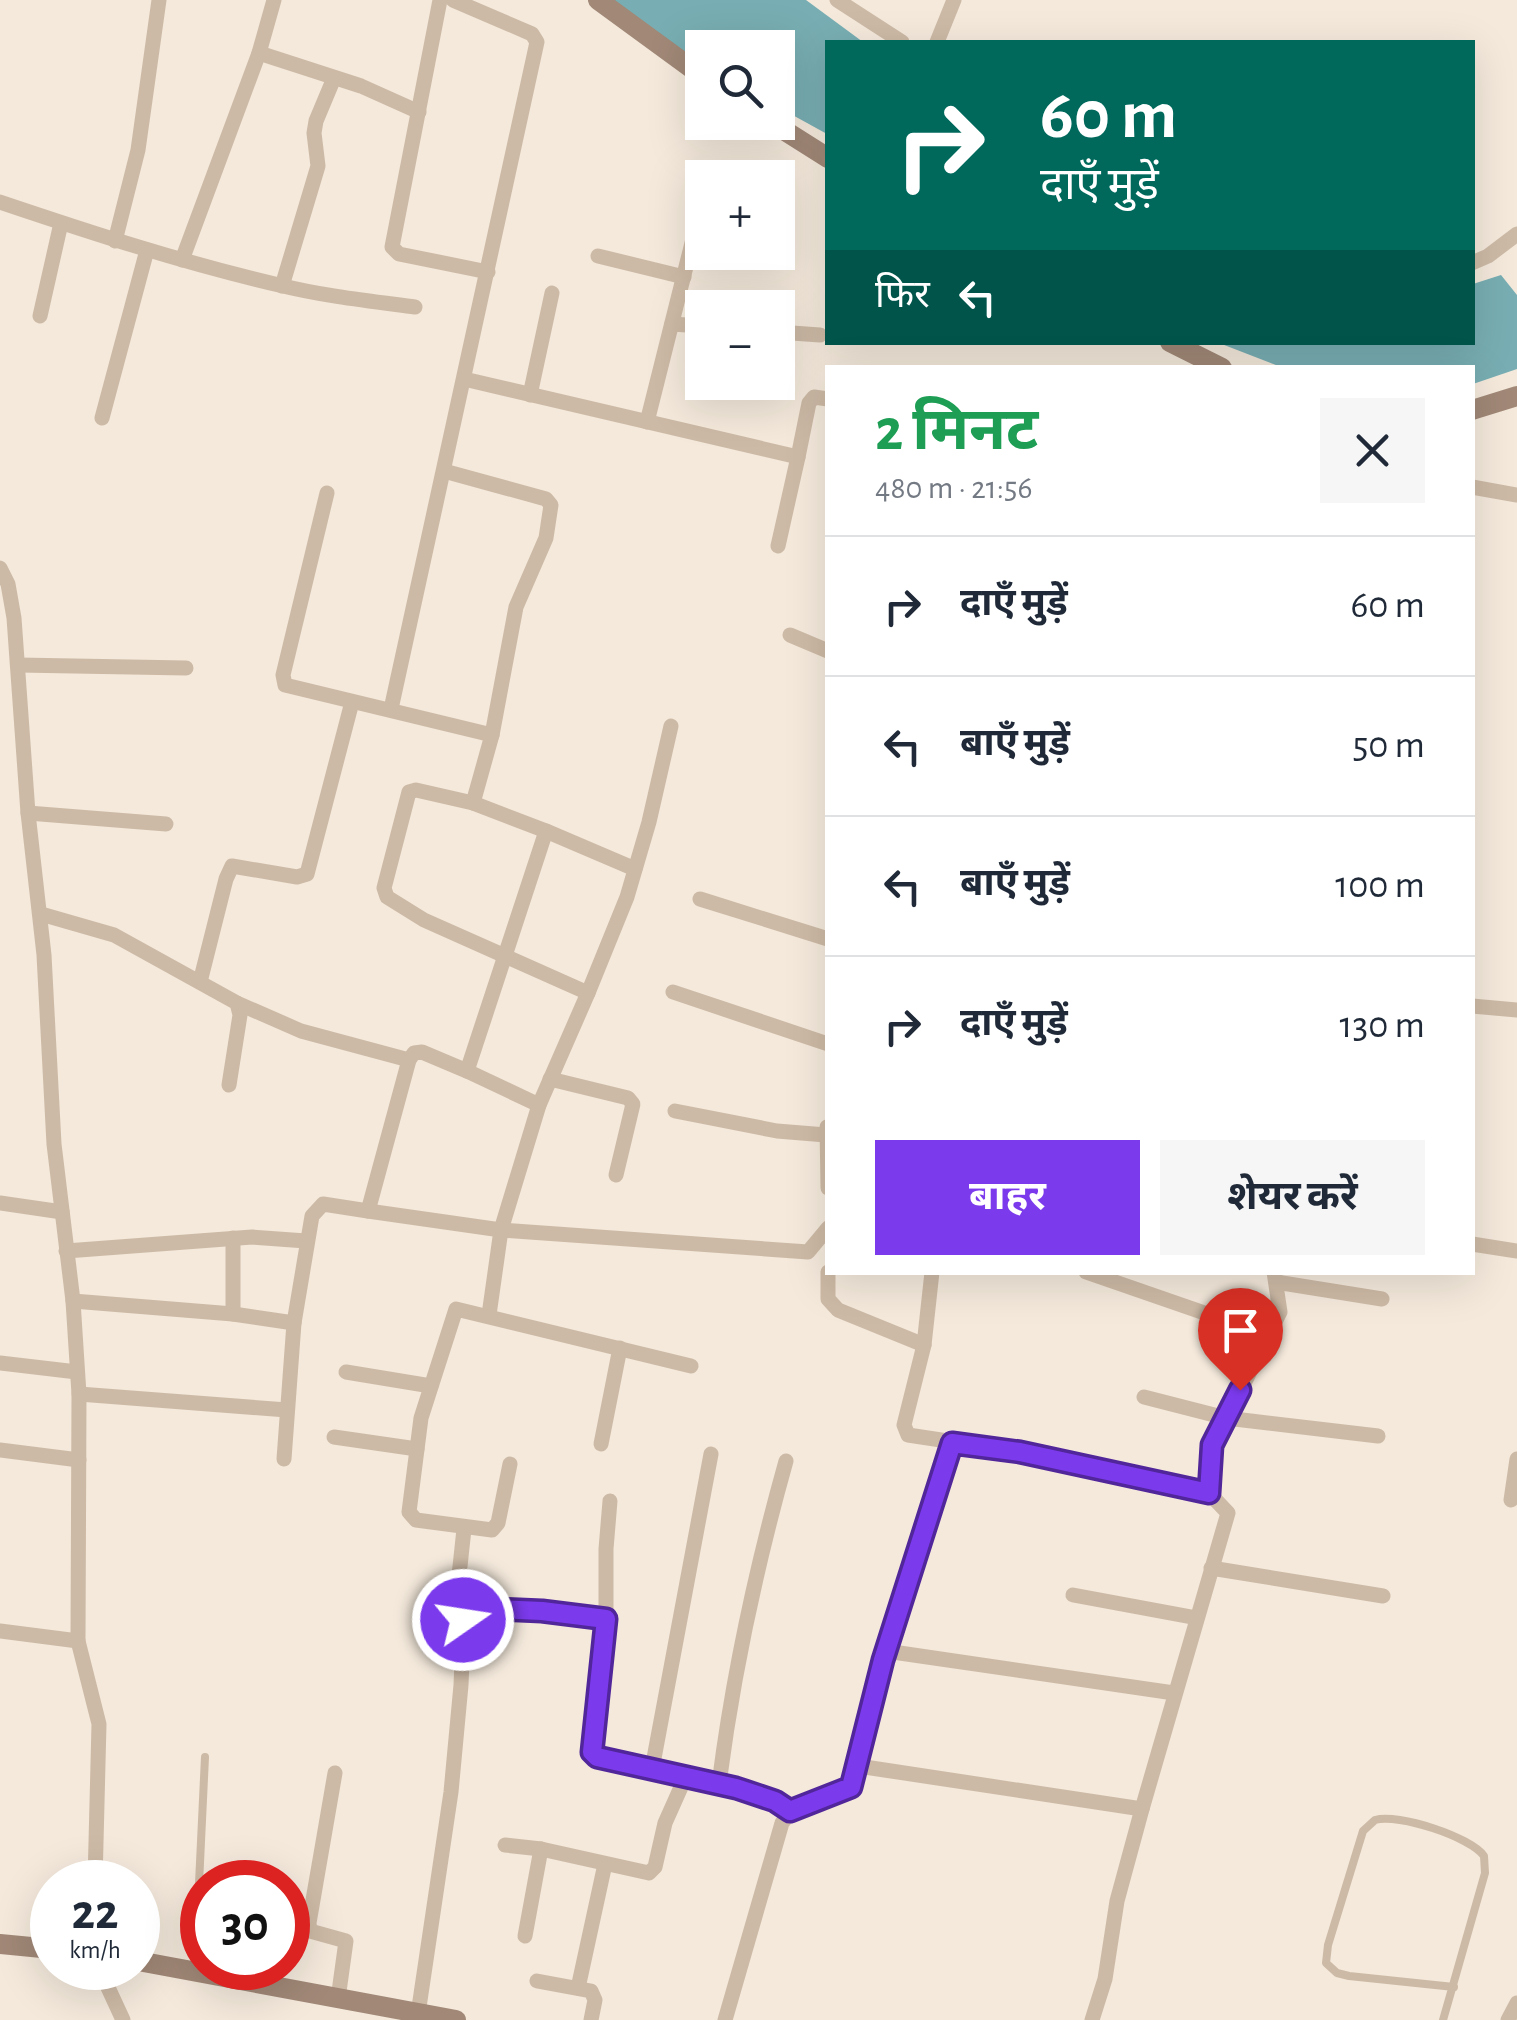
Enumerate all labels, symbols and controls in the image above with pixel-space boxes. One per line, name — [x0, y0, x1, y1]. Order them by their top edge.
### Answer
map controls — [685, 30, 795, 400]
button: search — [685, 30, 795, 140]
icon: right — [875, 80, 1005, 210]
text: 60 m — [1040, 81, 1177, 151]
button: + — [685, 160, 795, 270]
text: दाएँ मुड़ें — [1040, 163, 1159, 208]
icon: left — [950, 270, 1005, 325]
text: फिर — [875, 277, 930, 315]
button: − — [685, 290, 795, 400]
button: close — [1320, 398, 1425, 503]
text: 2 मिनट — [875, 401, 1038, 461]
text: 480 m · 21:56 — [875, 472, 1033, 504]
icon: right — [875, 579, 930, 634]
text: दाएँ मुड़ें — [960, 585, 1068, 623]
text: 60 m — [1350, 587, 1425, 625]
icon: left — [875, 719, 930, 774]
text: बाएँ मुड़ें — [960, 725, 1070, 763]
text: 50 m — [1352, 727, 1425, 765]
icon: left — [875, 859, 930, 914]
text: बाएँ मुड़ें — [960, 865, 1070, 903]
text: 100 m — [1335, 867, 1425, 905]
icon: right — [875, 999, 930, 1054]
text: दाएँ मुड़ें — [960, 1005, 1068, 1043]
text: 130 m — [1340, 1007, 1425, 1045]
button: बाहर — [875, 1140, 1140, 1255]
button: शेयर करें — [1160, 1140, 1425, 1255]
pin — [1198, 1288, 1283, 1391]
icon: arrive — [1213, 1303, 1268, 1358]
position arrow — [411, 1568, 515, 1672]
speed limit sign: 30 — [180, 1860, 310, 1990]
text: 22 — [71, 1888, 119, 1938]
text: km/h — [69, 1938, 121, 1963]

